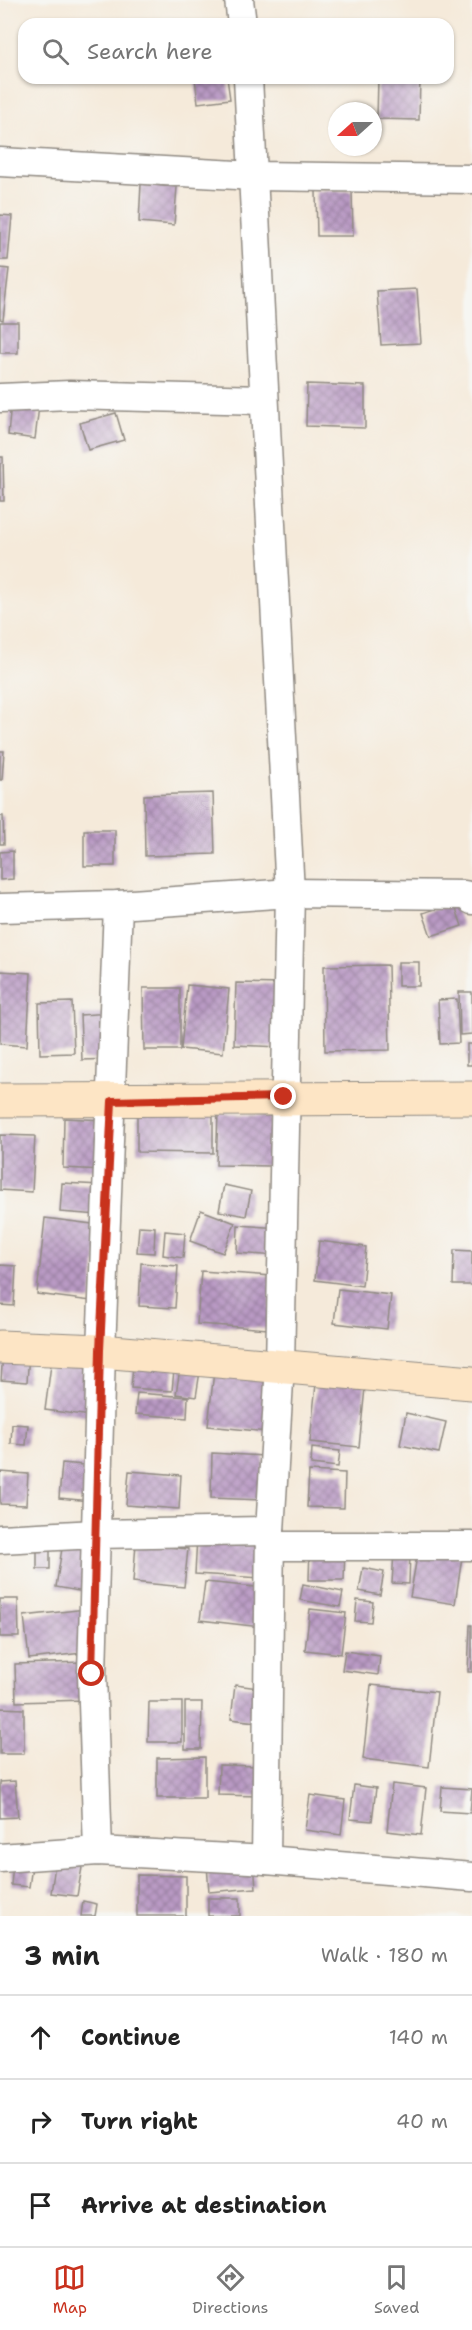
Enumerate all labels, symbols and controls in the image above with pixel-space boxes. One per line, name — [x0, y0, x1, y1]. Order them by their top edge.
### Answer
search box — [18, 18, 454, 84]
icon: search — [39, 35, 72, 68]
text: Search here — [87, 37, 213, 66]
north arrow — [328, 102, 382, 156]
route end — [270, 1083, 296, 1109]
route start — [78, 1660, 104, 1686]
text: 3 min — [24, 1938, 100, 1973]
text: Walk · 180 m — [321, 1942, 448, 1968]
icon: ahead — [24, 2021, 57, 2054]
text: Continue — [81, 2023, 181, 2052]
text: 140 m — [389, 2024, 448, 2050]
icon: right — [24, 2105, 57, 2138]
text: Turn right — [81, 2107, 198, 2136]
text: 40 m — [396, 2108, 448, 2134]
icon: arrive — [24, 2189, 57, 2222]
text: Arrive at destination — [81, 2191, 327, 2220]
tab: Map — [53, 2261, 87, 2318]
tab: Directions — [192, 2261, 269, 2318]
tab: Saved — [374, 2261, 419, 2318]

